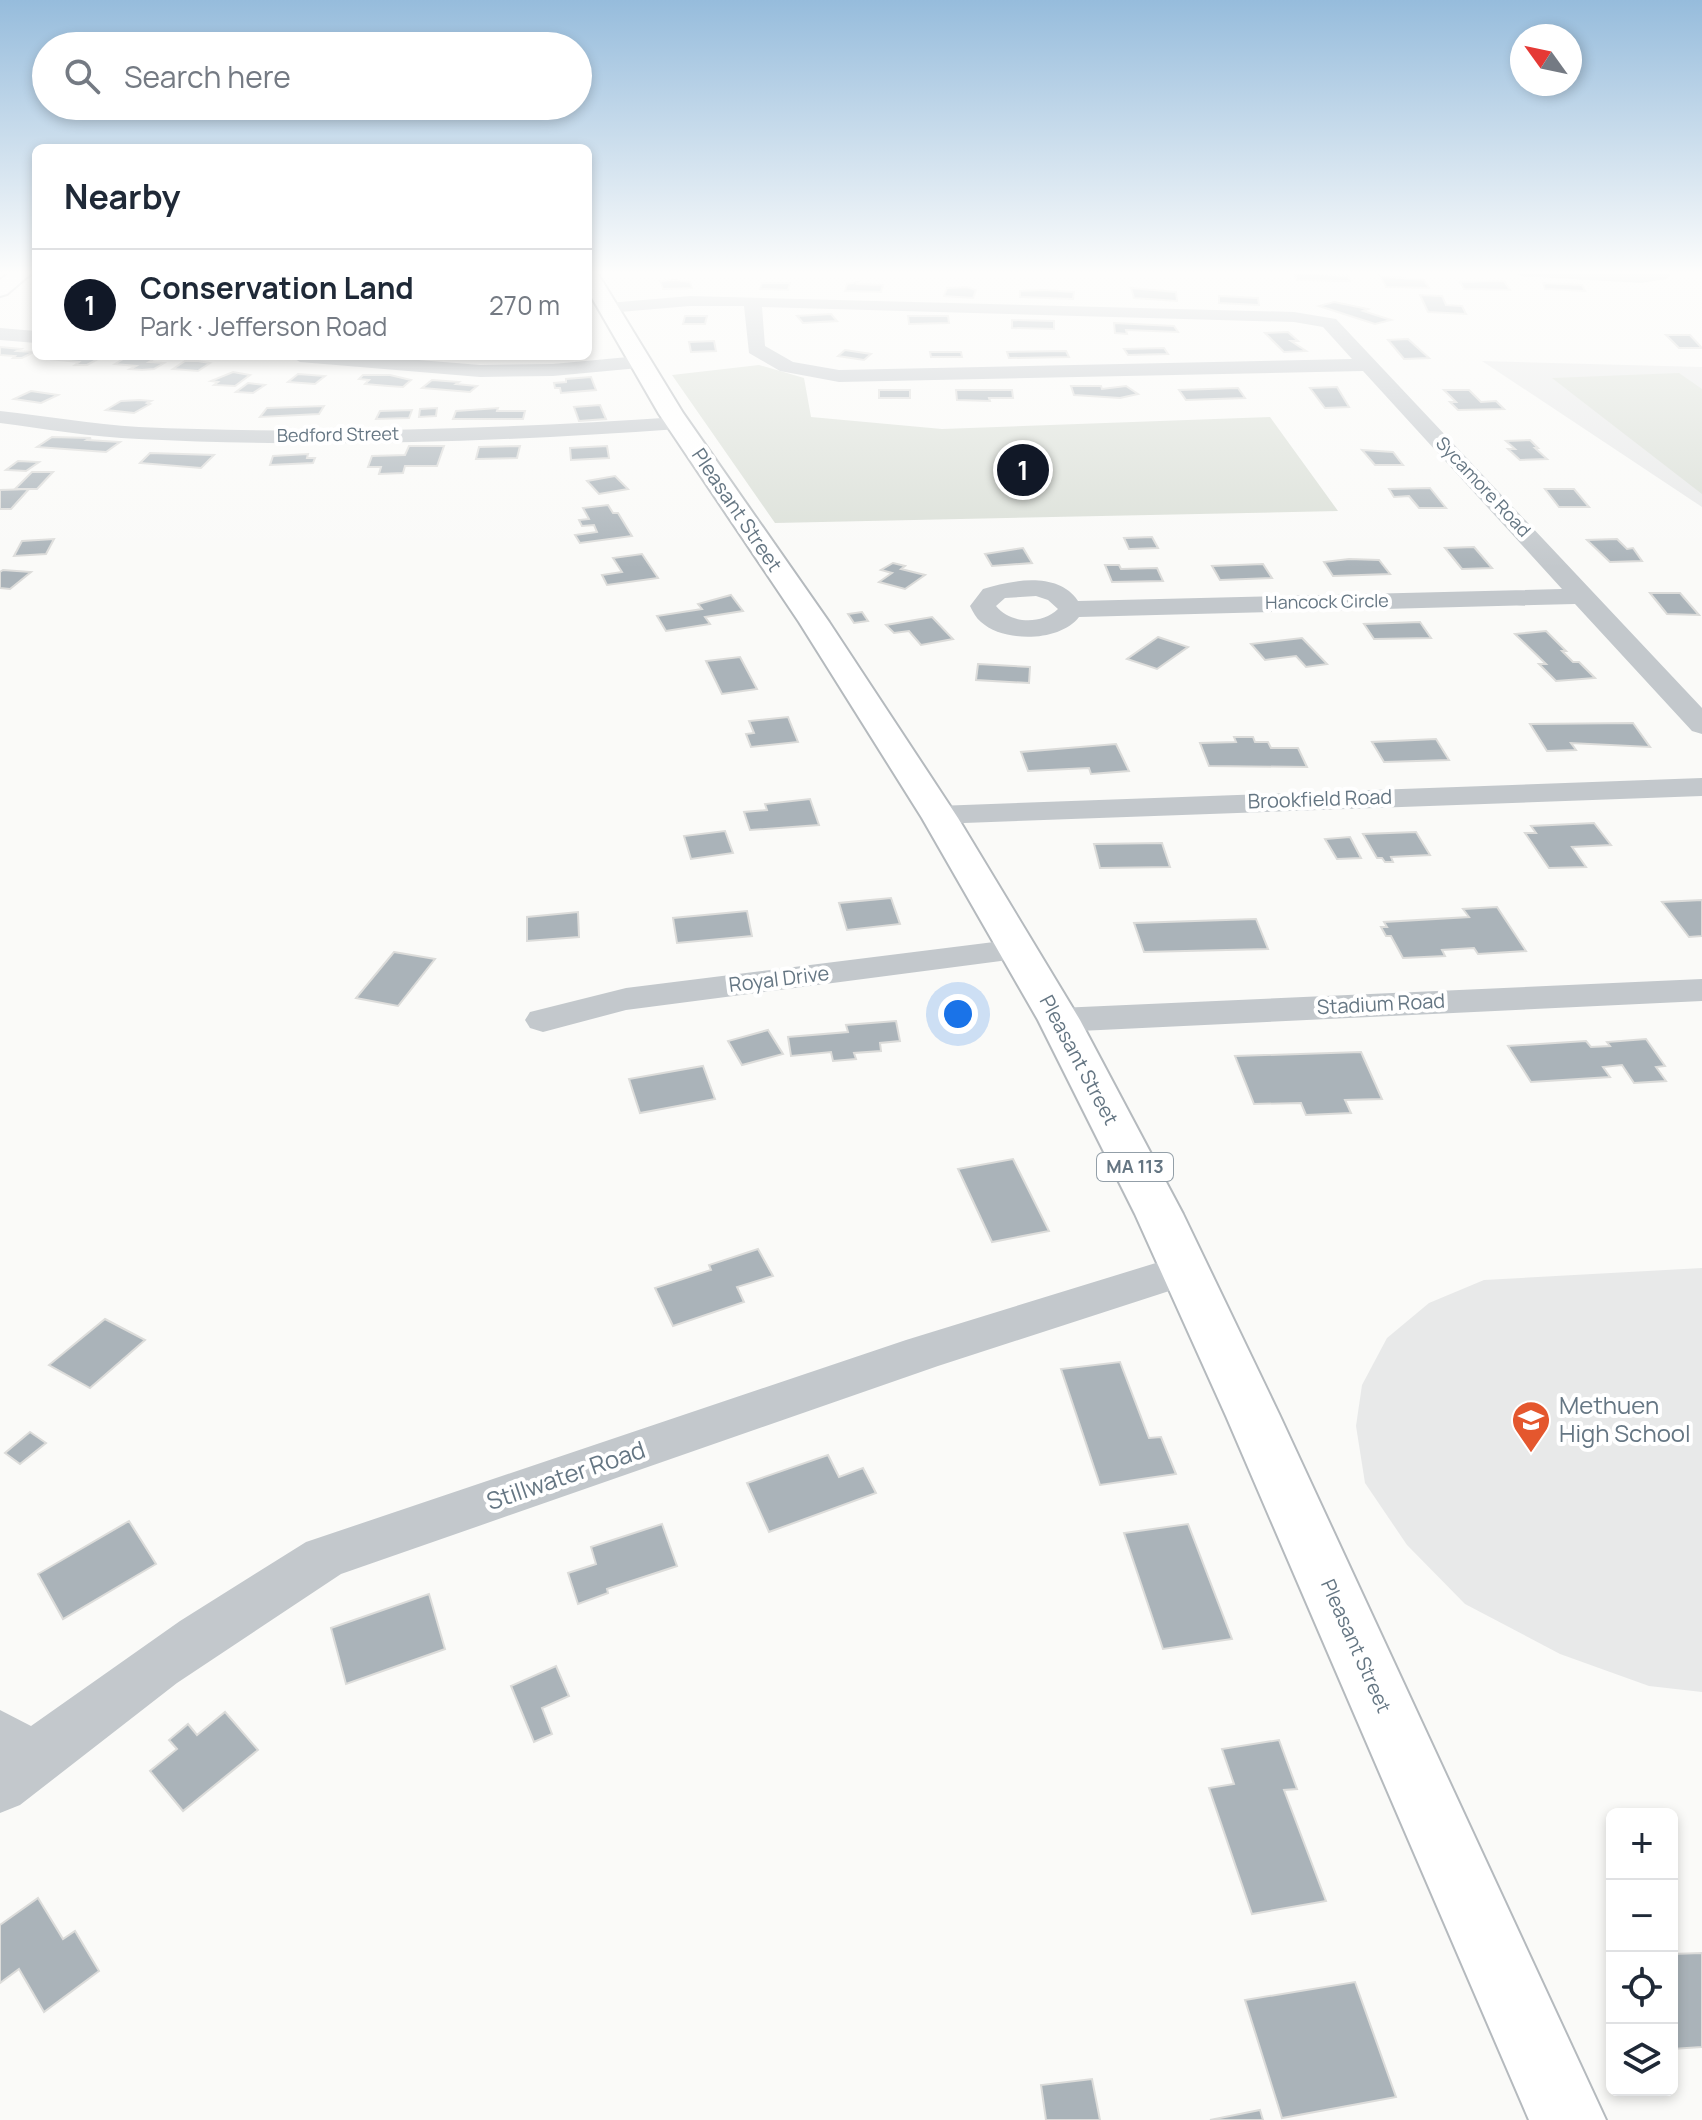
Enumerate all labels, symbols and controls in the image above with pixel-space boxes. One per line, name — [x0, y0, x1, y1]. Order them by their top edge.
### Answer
north arrow — [1510, 24, 1582, 96]
search box — [32, 32, 592, 120]
icon: search — [60, 54, 104, 98]
text: Search here — [124, 56, 291, 97]
text: Nearby — [64, 173, 180, 219]
text: Conservation Land — [140, 267, 414, 308]
text: 1 — [84, 287, 96, 323]
text: 270 m — [489, 287, 560, 323]
text: Park · Jefferson Road — [140, 308, 387, 344]
street label: Bedford Street — [277, 421, 399, 447]
street label: Sycamore Road — [1431, 431, 1536, 542]
pin: 1 — [997, 440, 1049, 500]
street label: Pleasant Street — [686, 443, 789, 577]
street label: Hancock Circle — [1265, 588, 1389, 614]
street label: Brookfield Road — [1247, 782, 1393, 815]
street label: Royal Drive — [727, 959, 831, 998]
street label: Stadium Road — [1316, 987, 1446, 1020]
street label: Pleasant Street — [1034, 990, 1125, 1129]
your location — [938, 994, 978, 1034]
road number: MA 113 — [1097, 1153, 1173, 1181]
place label: Methuen High School — [1559, 1388, 1691, 1449]
school or university icon: Methuen High School — [1510, 1399, 1552, 1454]
street label: Stillwater Road — [482, 1432, 649, 1517]
street label: Pleasant Street — [1315, 1575, 1398, 1717]
map controls — [1606, 1808, 1678, 2096]
button: + — [1606, 1808, 1678, 1880]
button: − — [1606, 1880, 1678, 1952]
button: locate — [1606, 1952, 1678, 2024]
button: layers — [1606, 2024, 1678, 2096]

